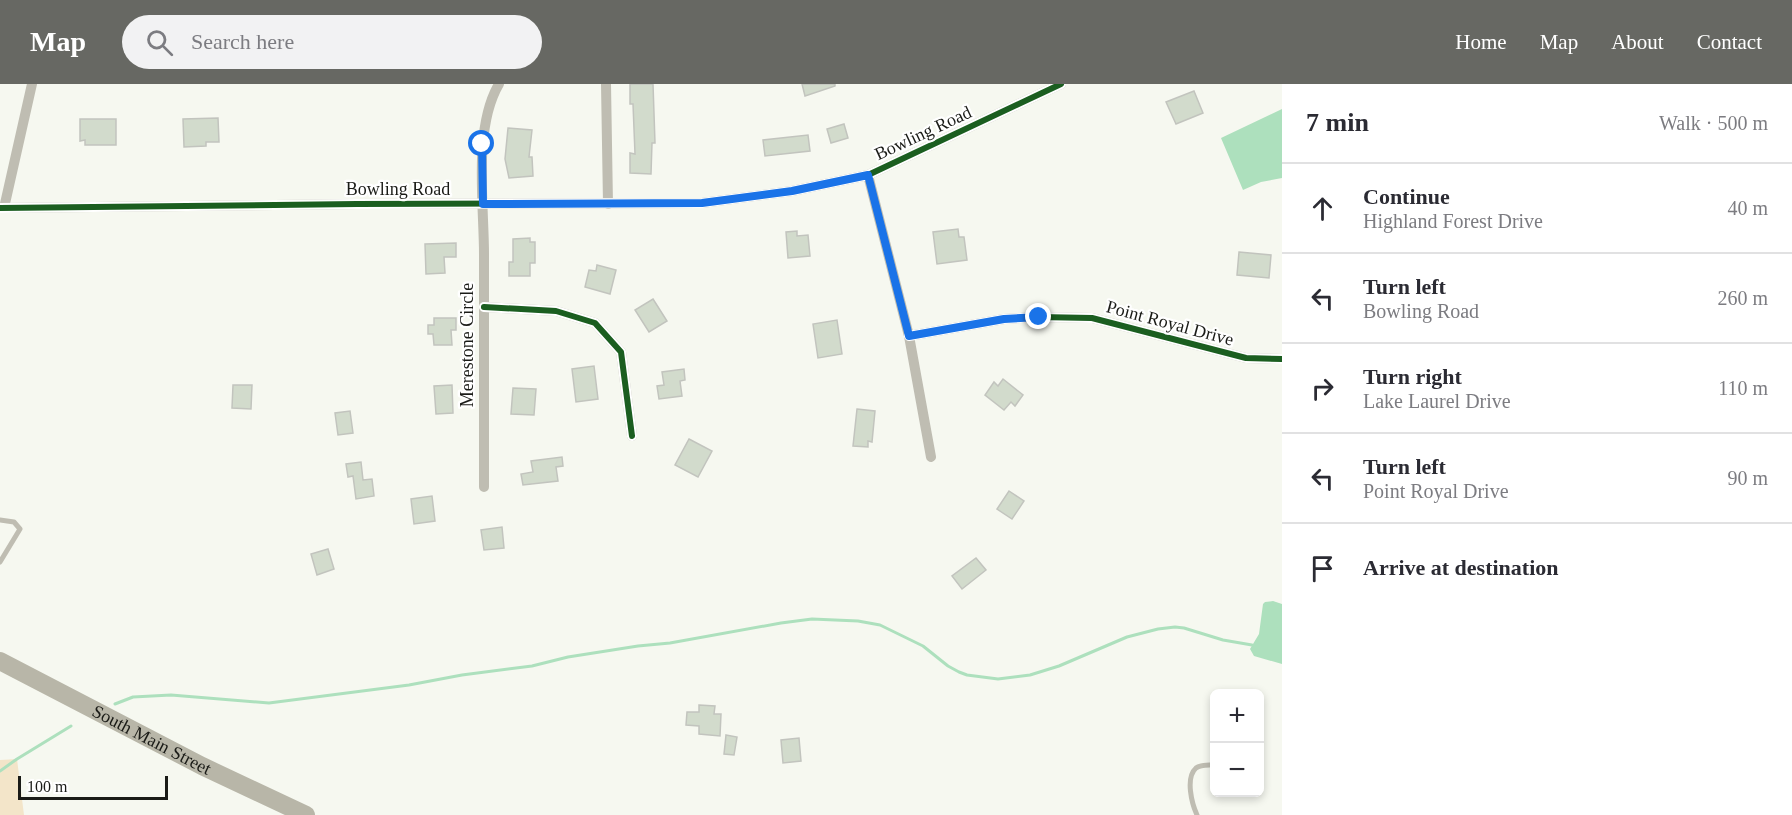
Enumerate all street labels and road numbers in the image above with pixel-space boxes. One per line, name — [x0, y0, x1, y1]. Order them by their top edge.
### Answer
street label: Bowling Road — [871, 102, 975, 164]
street label: Bowling Road — [346, 179, 450, 199]
street label: Merestone Circle — [457, 283, 477, 407]
street label: Point Royal Drive — [1104, 296, 1236, 350]
street label: South Main Street — [89, 701, 214, 779]

